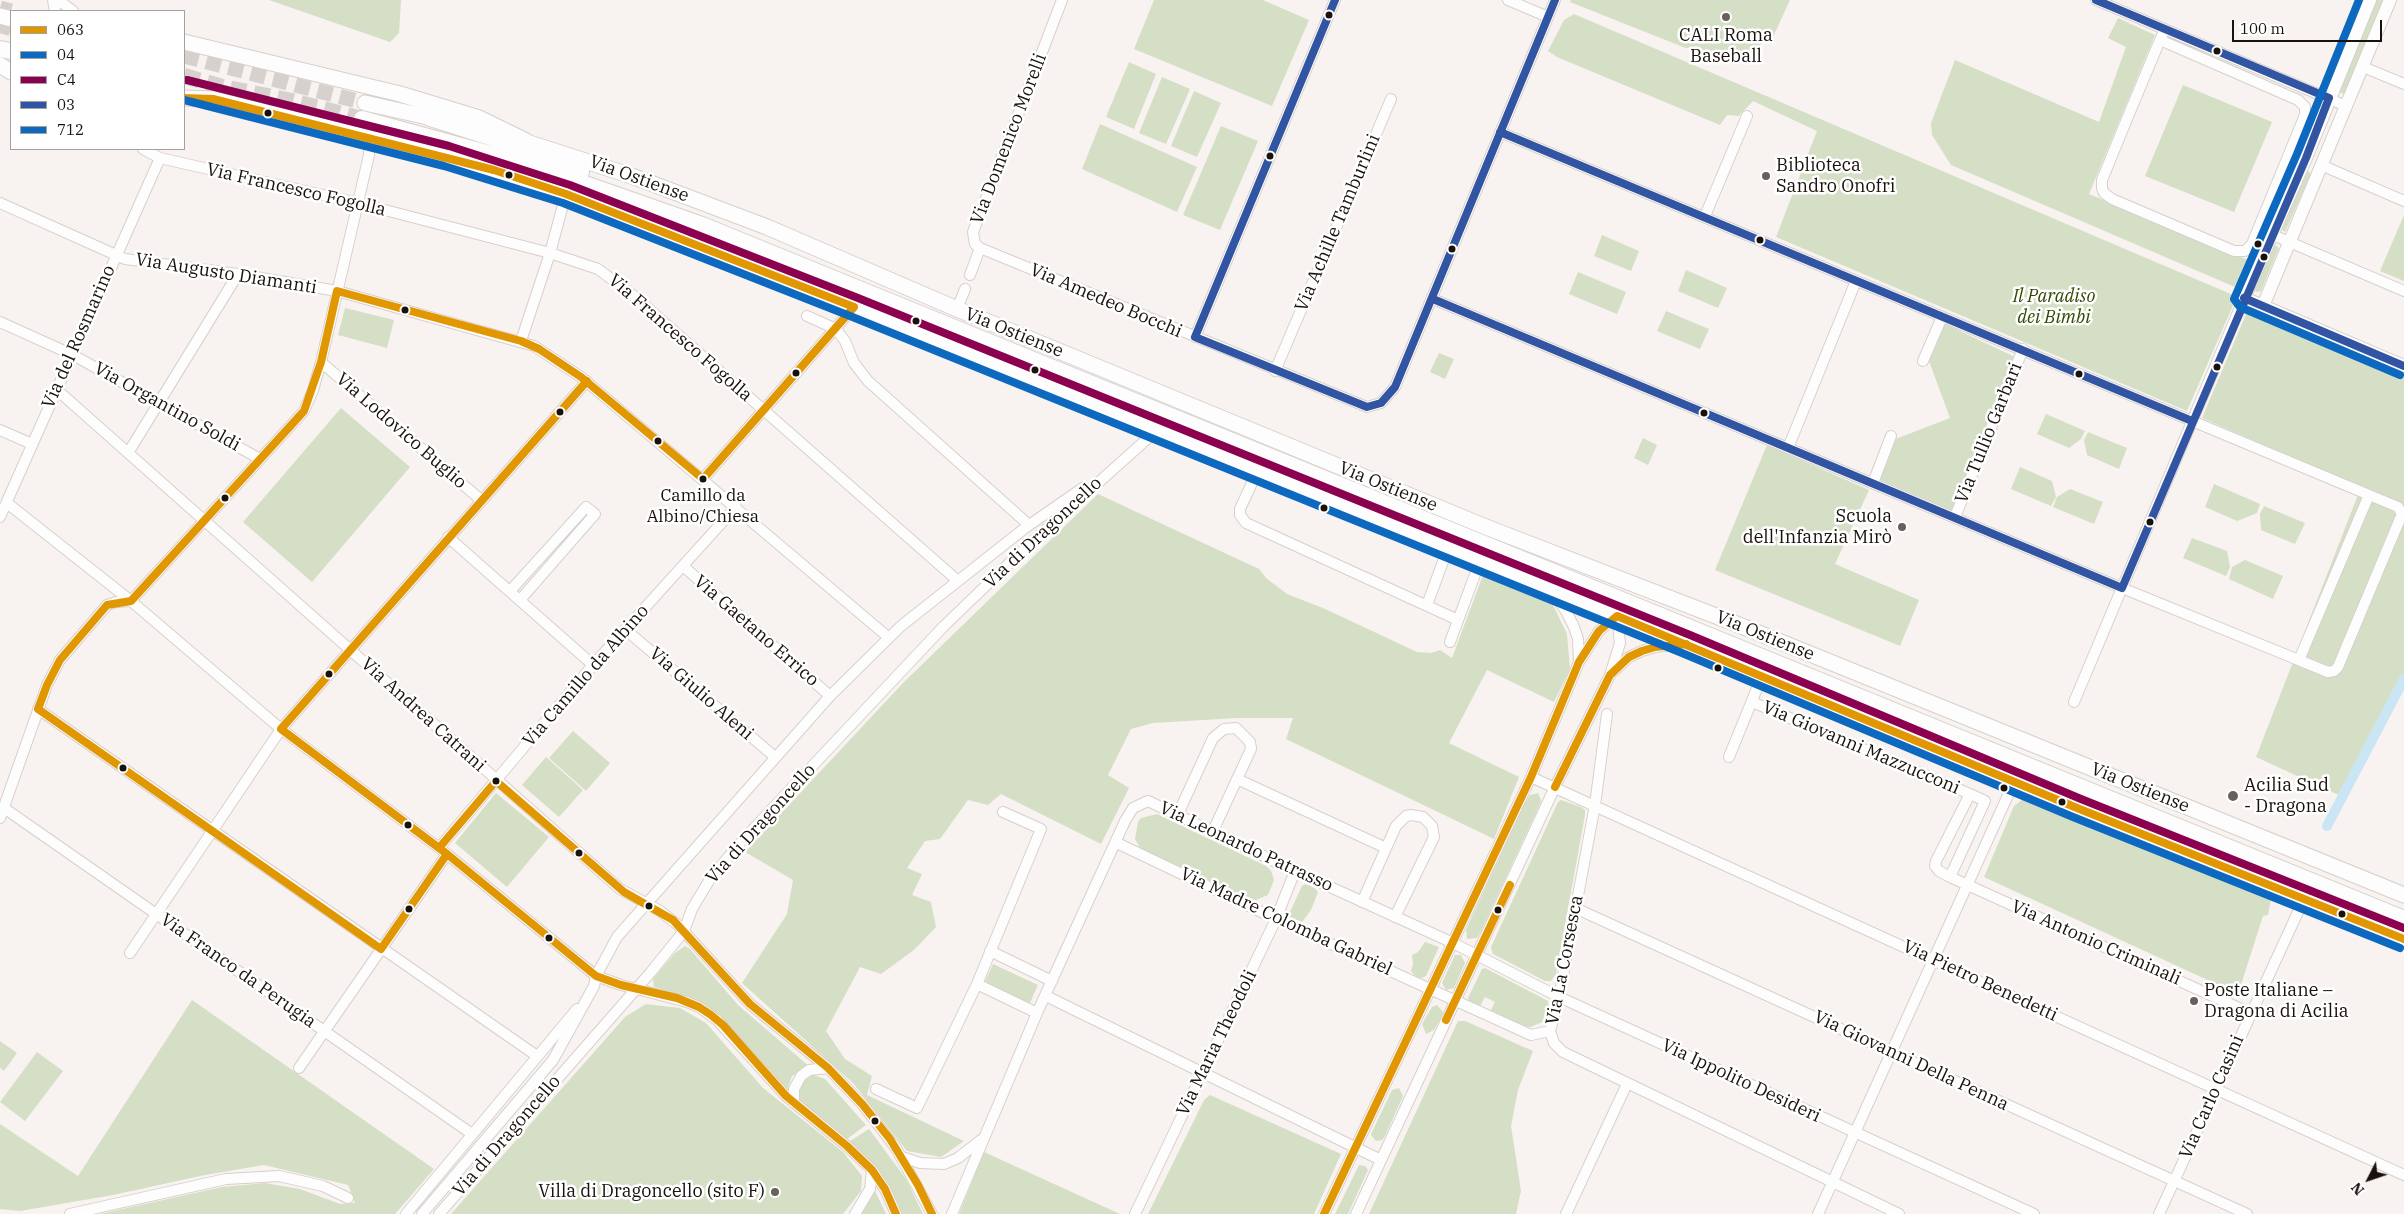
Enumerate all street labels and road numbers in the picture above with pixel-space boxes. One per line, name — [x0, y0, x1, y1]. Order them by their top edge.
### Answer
street label: Via Domenico Morelli — [966, 50, 1052, 228]
street label: Via Achille Tamburlini — [1291, 131, 1385, 315]
street label: Via Ostiense — [586, 151, 692, 207]
street label: Via Francesco Fogolla — [204, 159, 388, 221]
street label: Via Augusto Diamanti — [134, 249, 318, 299]
street label: Via Amedeo Bocchi — [1027, 259, 1185, 343]
street label: Via del Rosmarino — [38, 262, 120, 412]
street label: Via Francesco Fogolla — [604, 270, 756, 406]
street label: Via Ostiense — [962, 303, 1066, 363]
street label: Via Organtino Soldi — [90, 358, 244, 456]
street label: Via Tullio Garbari — [1951, 359, 2027, 507]
street label: Via Lodovico Buglio — [331, 368, 471, 494]
street label: Via Ostiense — [1336, 457, 1440, 517]
street label: Via di Dragoncello — [979, 473, 1107, 593]
street label: Via Gaetano Errico — [689, 571, 823, 691]
street label: Via Camillo da Albino — [518, 601, 654, 751]
street label: Via Ostiense — [1713, 606, 1817, 666]
street label: Via Giulio Aleni — [645, 643, 757, 745]
street label: Via Andrea Catrani — [356, 653, 490, 777]
street label: Via Giovanni Mazzucconi — [1759, 697, 1963, 799]
street label: Via Ostiense — [2088, 758, 2192, 818]
street label: Via di Dragoncello — [702, 760, 820, 888]
street label: Via Leonardo Patrasso — [1156, 797, 1336, 897]
street label: Via Madre Colomba Gabriel — [1177, 863, 1395, 981]
street label: Via La Corsesca — [1542, 893, 1588, 1027]
street label: Via Antonio Criminali — [2008, 896, 2184, 990]
street label: Via Franco da Perugia — [156, 909, 320, 1033]
street label: Via Pietro Benedetti — [1899, 936, 2061, 1026]
street label: Via Maria Theodoli — [1172, 967, 1262, 1119]
street label: Via Giovanni Della Penna — [1810, 1006, 2012, 1116]
street label: Via Carlo Casini — [2175, 1032, 2249, 1162]
street label: Via Ippolito Desideri — [1658, 1035, 1824, 1127]
street label: Via di Dragoncello — [448, 1071, 566, 1201]

